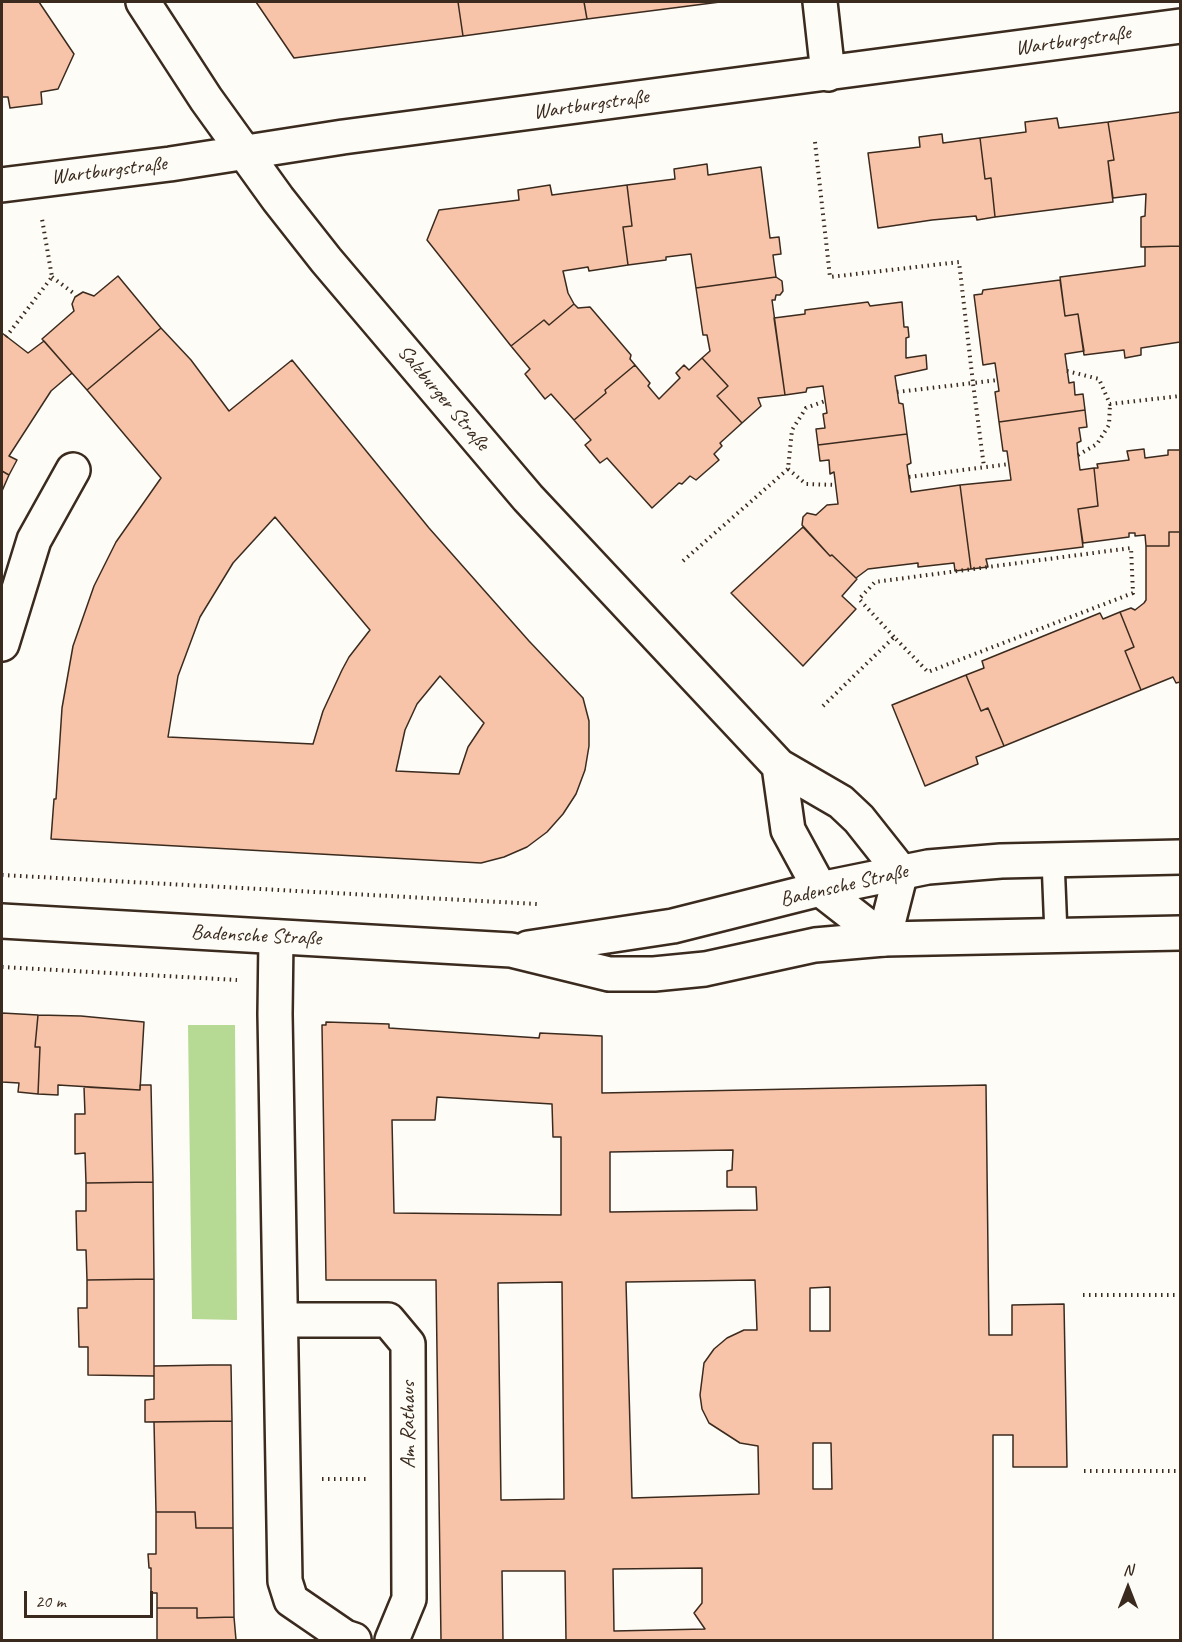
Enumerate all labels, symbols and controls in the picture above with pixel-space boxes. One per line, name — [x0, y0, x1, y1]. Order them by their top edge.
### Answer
street label: Wartburgstraße — [1014, 20, 1132, 62]
street label: Wartburgstraße — [532, 84, 650, 126]
street label: Wartburgstraße — [50, 151, 168, 191]
street label: Salzburger Straße — [391, 340, 495, 456]
street label: Badensche Straße — [778, 859, 910, 913]
street label: Badensche Straße — [190, 920, 322, 952]
street label: Am Rathaus — [395, 1381, 421, 1469]
north arrow — [1098, 1558, 1158, 1618]
text: N — [1123, 1560, 1133, 1580]
scale bar — [27, 1579, 156, 1617]
text: 20 m — [35, 1590, 66, 1612]

